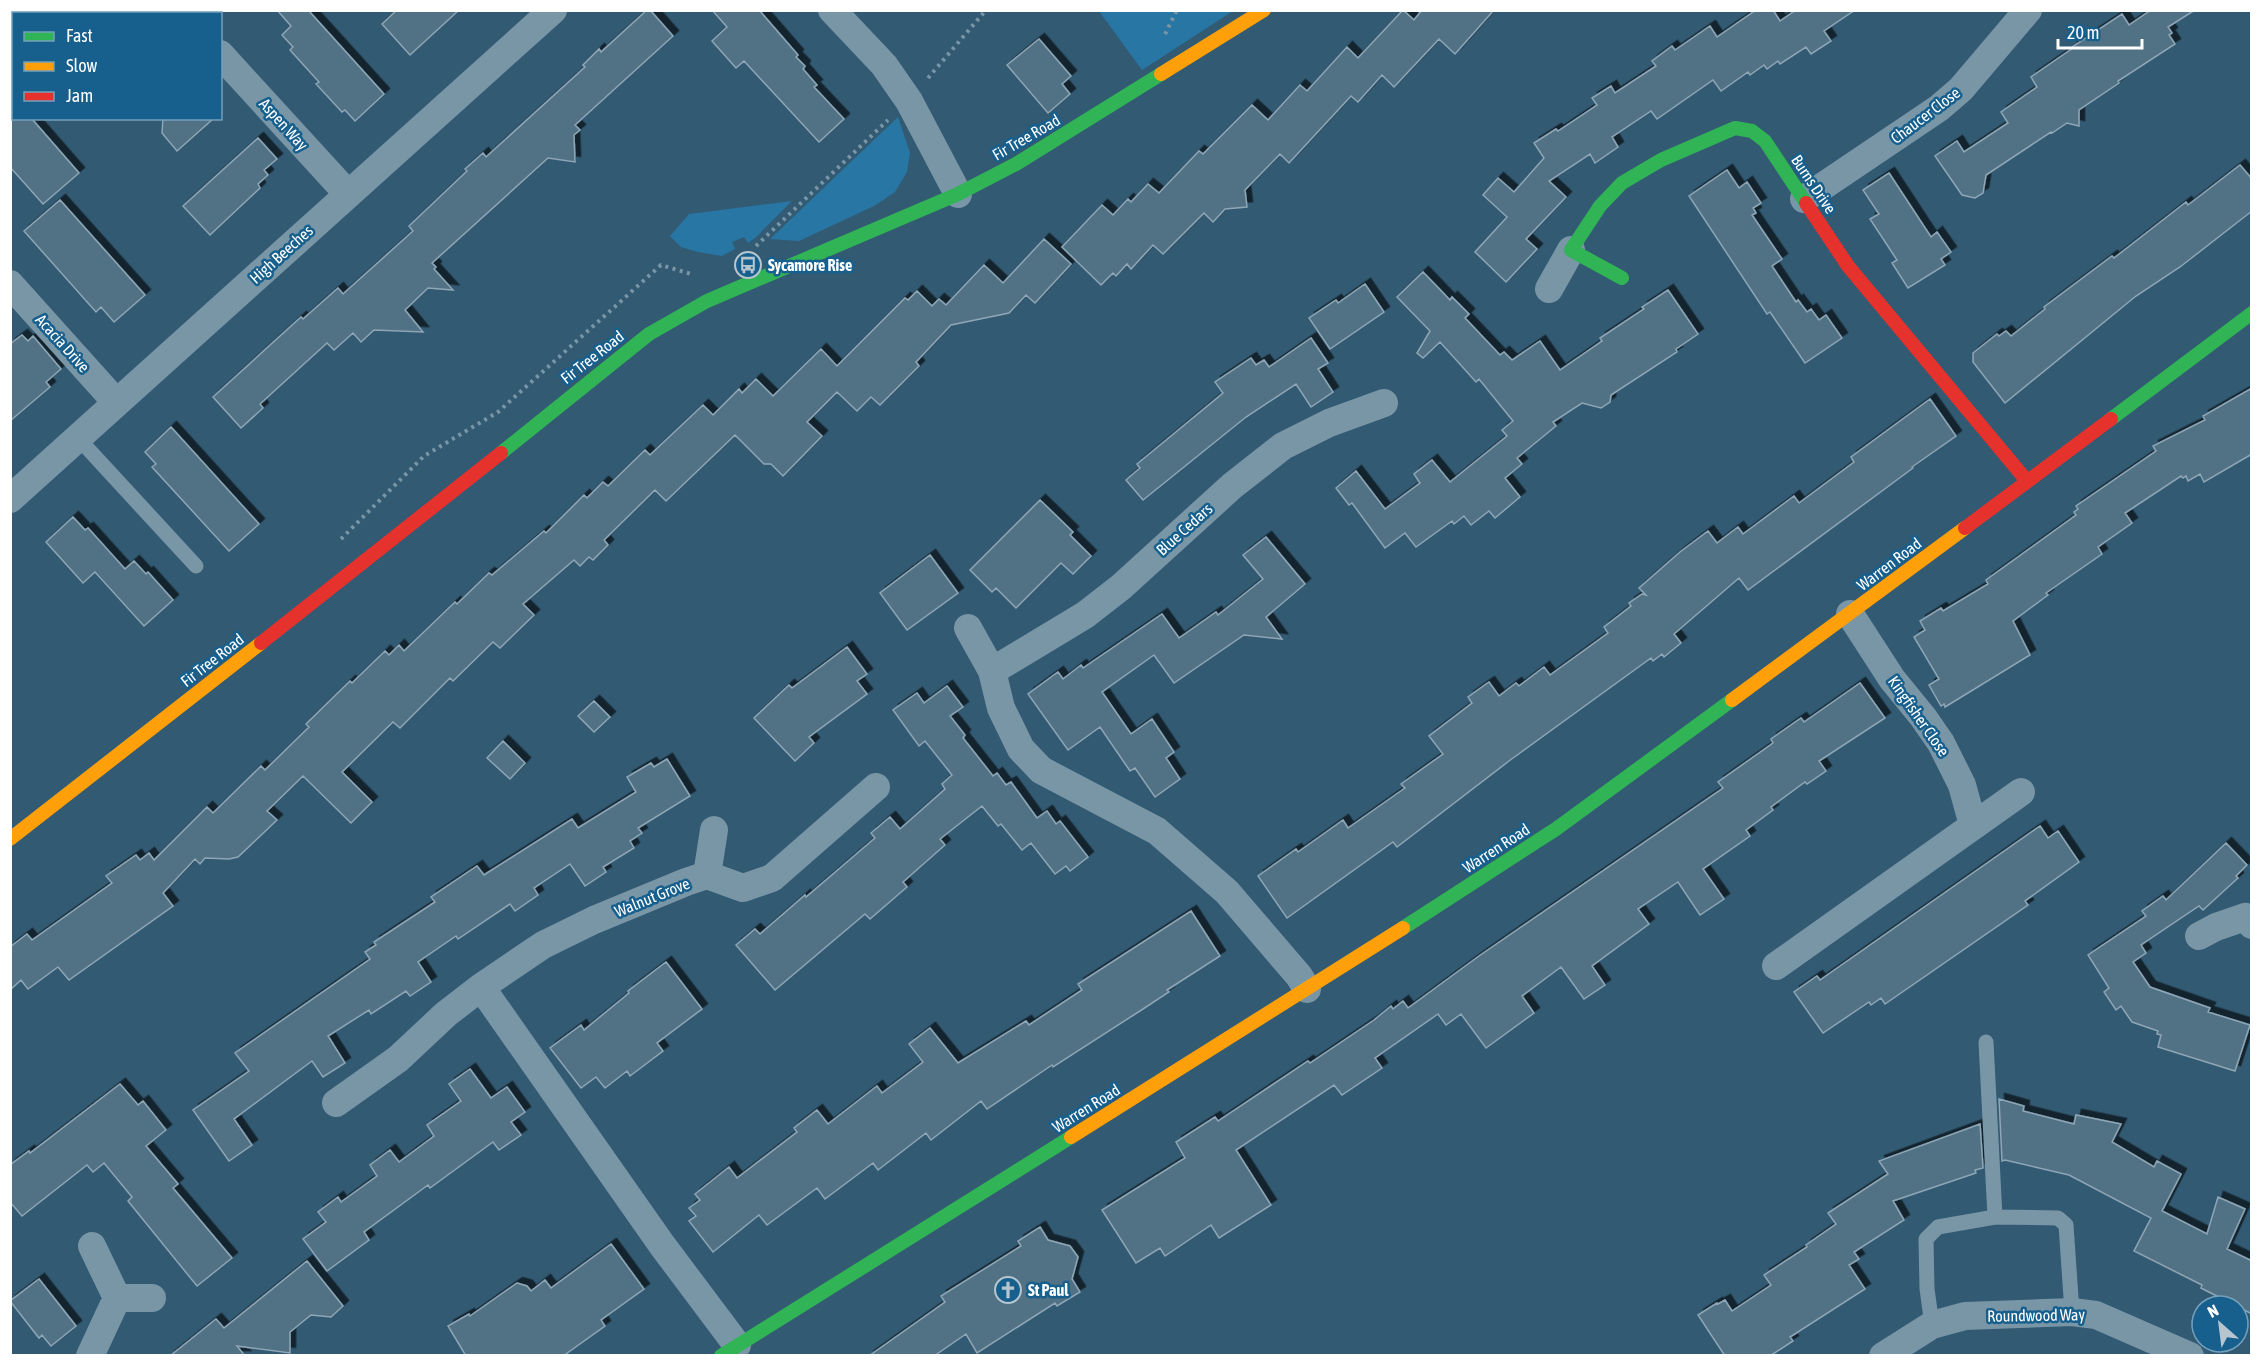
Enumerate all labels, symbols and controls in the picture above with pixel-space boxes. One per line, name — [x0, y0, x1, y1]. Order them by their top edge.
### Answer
legend — [12, 12, 222, 120]
scale bar — [2058, 12, 2142, 50]
text: 20 m — [2067, 22, 2099, 43]
text: Fast — [66, 25, 93, 46]
text: Slow — [66, 55, 97, 76]
street label: Chaucer Close — [1887, 83, 1963, 147]
text: Jam — [66, 85, 93, 106]
street label: Aspen Way — [255, 94, 312, 155]
street label: Fir Tree Road — [989, 110, 1063, 164]
street label: Burns Drive — [1788, 151, 1840, 217]
street label: High Beeches — [246, 221, 317, 288]
bus stop icon: Sycamore Rise — [733, 250, 763, 280]
place label: Sycamore Rise — [768, 256, 852, 274]
street label: Acacia Drive — [32, 310, 94, 376]
street label: Fir Tree Road — [557, 327, 627, 387]
street label: Blue Cedars — [1152, 499, 1216, 559]
street label: Warren Road — [1853, 534, 1925, 594]
street label: Fir Tree Road — [177, 630, 247, 690]
street label: Kingfisher Close — [1884, 673, 1953, 760]
street label: Warren Road — [1459, 820, 1533, 876]
street label: Walnut Grove — [612, 874, 692, 920]
street label: Warren Road — [1049, 1080, 1123, 1136]
church icon: St Paul — [993, 1275, 1023, 1305]
place label: St Paul — [1028, 1281, 1069, 1299]
north arrow — [2190, 1294, 2250, 1354]
text: N — [2205, 1301, 2221, 1321]
street label: Roundwood Way — [1987, 1305, 2086, 1326]

